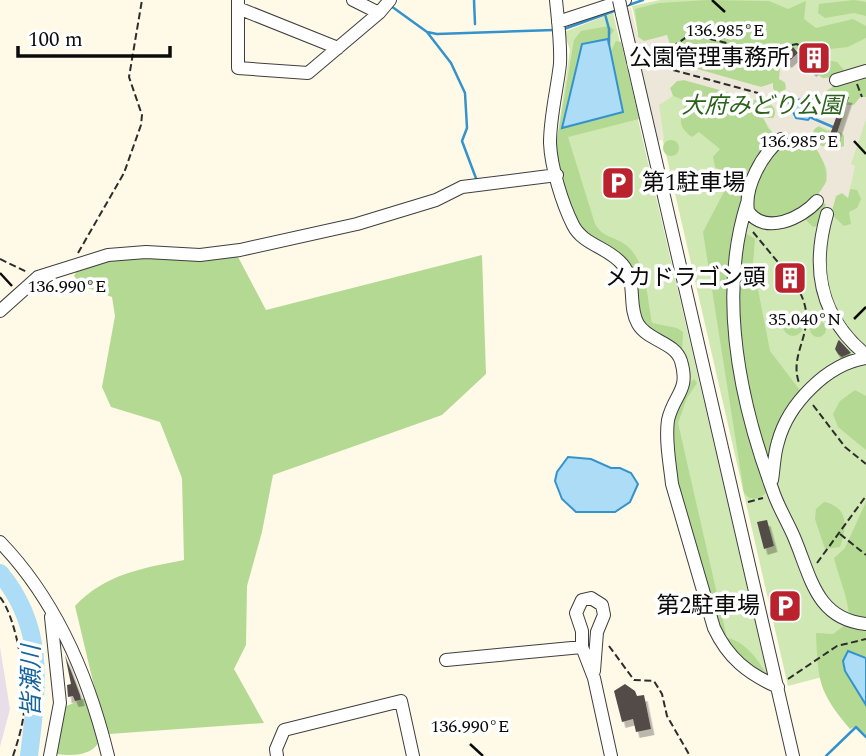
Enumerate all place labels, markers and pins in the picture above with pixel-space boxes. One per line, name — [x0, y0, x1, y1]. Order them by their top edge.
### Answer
building icon: 公園管理事務所 — [795, 39, 833, 77]
place label: 公園管理事務所 — [629, 41, 790, 76]
parking icon: 第1駐車場 — [599, 164, 637, 202]
place label: 第1駐車場 — [642, 166, 746, 201]
building icon: メカドラゴン頭 — [771, 259, 809, 297]
place label: メカドラゴン頭 — [605, 261, 766, 296]
parking icon: 第2駐車場 — [766, 587, 804, 625]
place label: 第2駐車場 — [657, 589, 760, 624]

